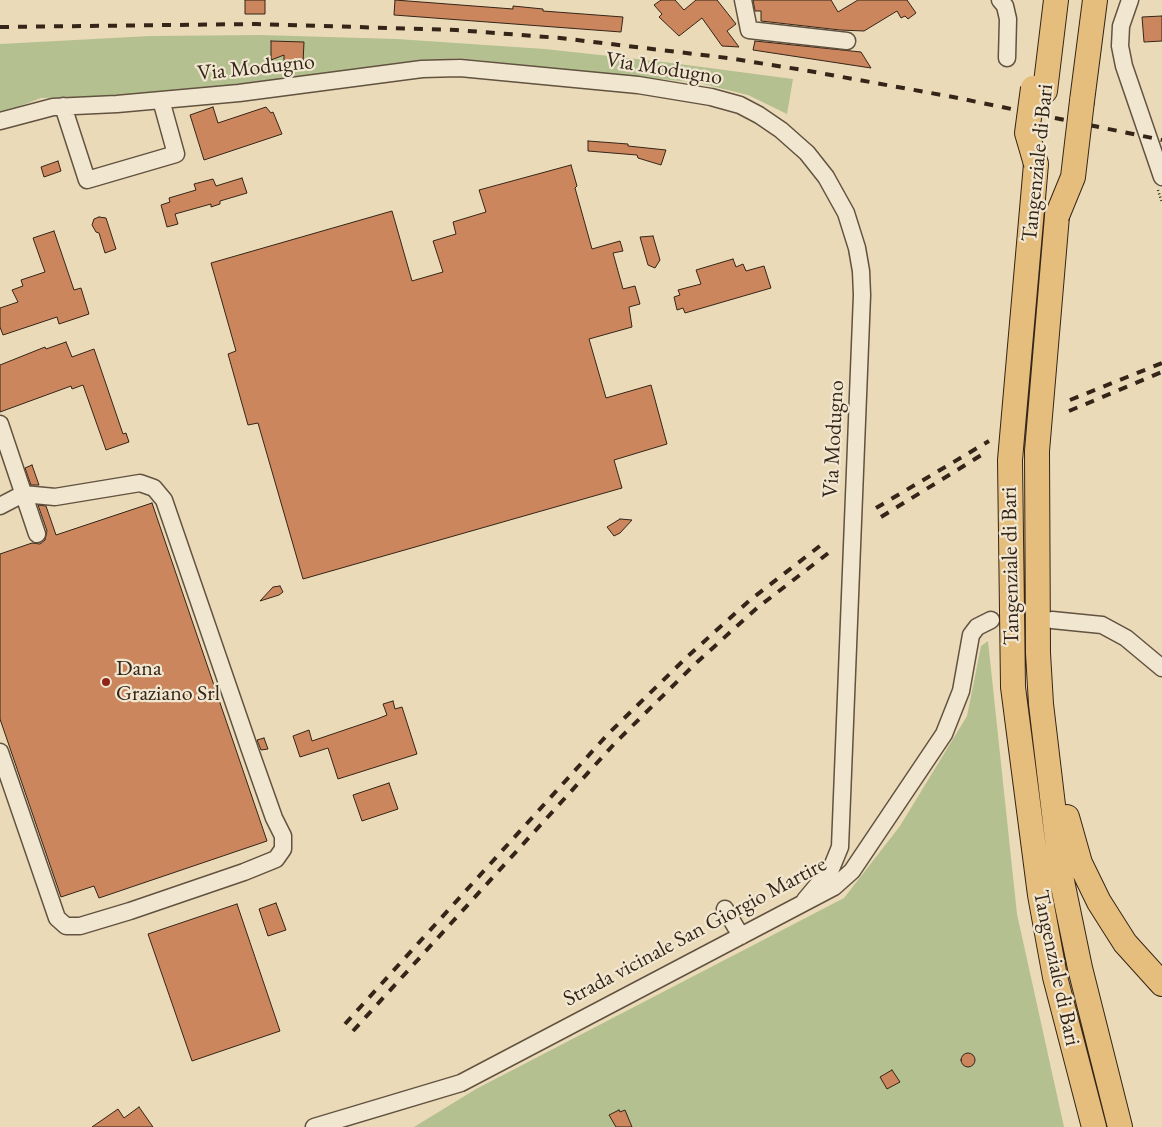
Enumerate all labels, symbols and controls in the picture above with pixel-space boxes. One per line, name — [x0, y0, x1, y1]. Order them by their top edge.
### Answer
street label: Via Modugno — [604, 47, 724, 91]
street label: Via Modugno — [196, 49, 316, 87]
street label: Tangenziale di Bari — [1017, 83, 1059, 243]
street label: Via Modugno — [818, 379, 850, 499]
street label: Tangenziale di Bari — [996, 486, 1026, 646]
place label: Dana Graziano Srl — [116, 656, 220, 708]
marker: Dana Graziano Srl — [100, 676, 112, 688]
street label: Strada vicinale San Giorgio Martire — [559, 851, 831, 1013]
street label: Tangenziale di Bari — [1027, 888, 1085, 1048]

